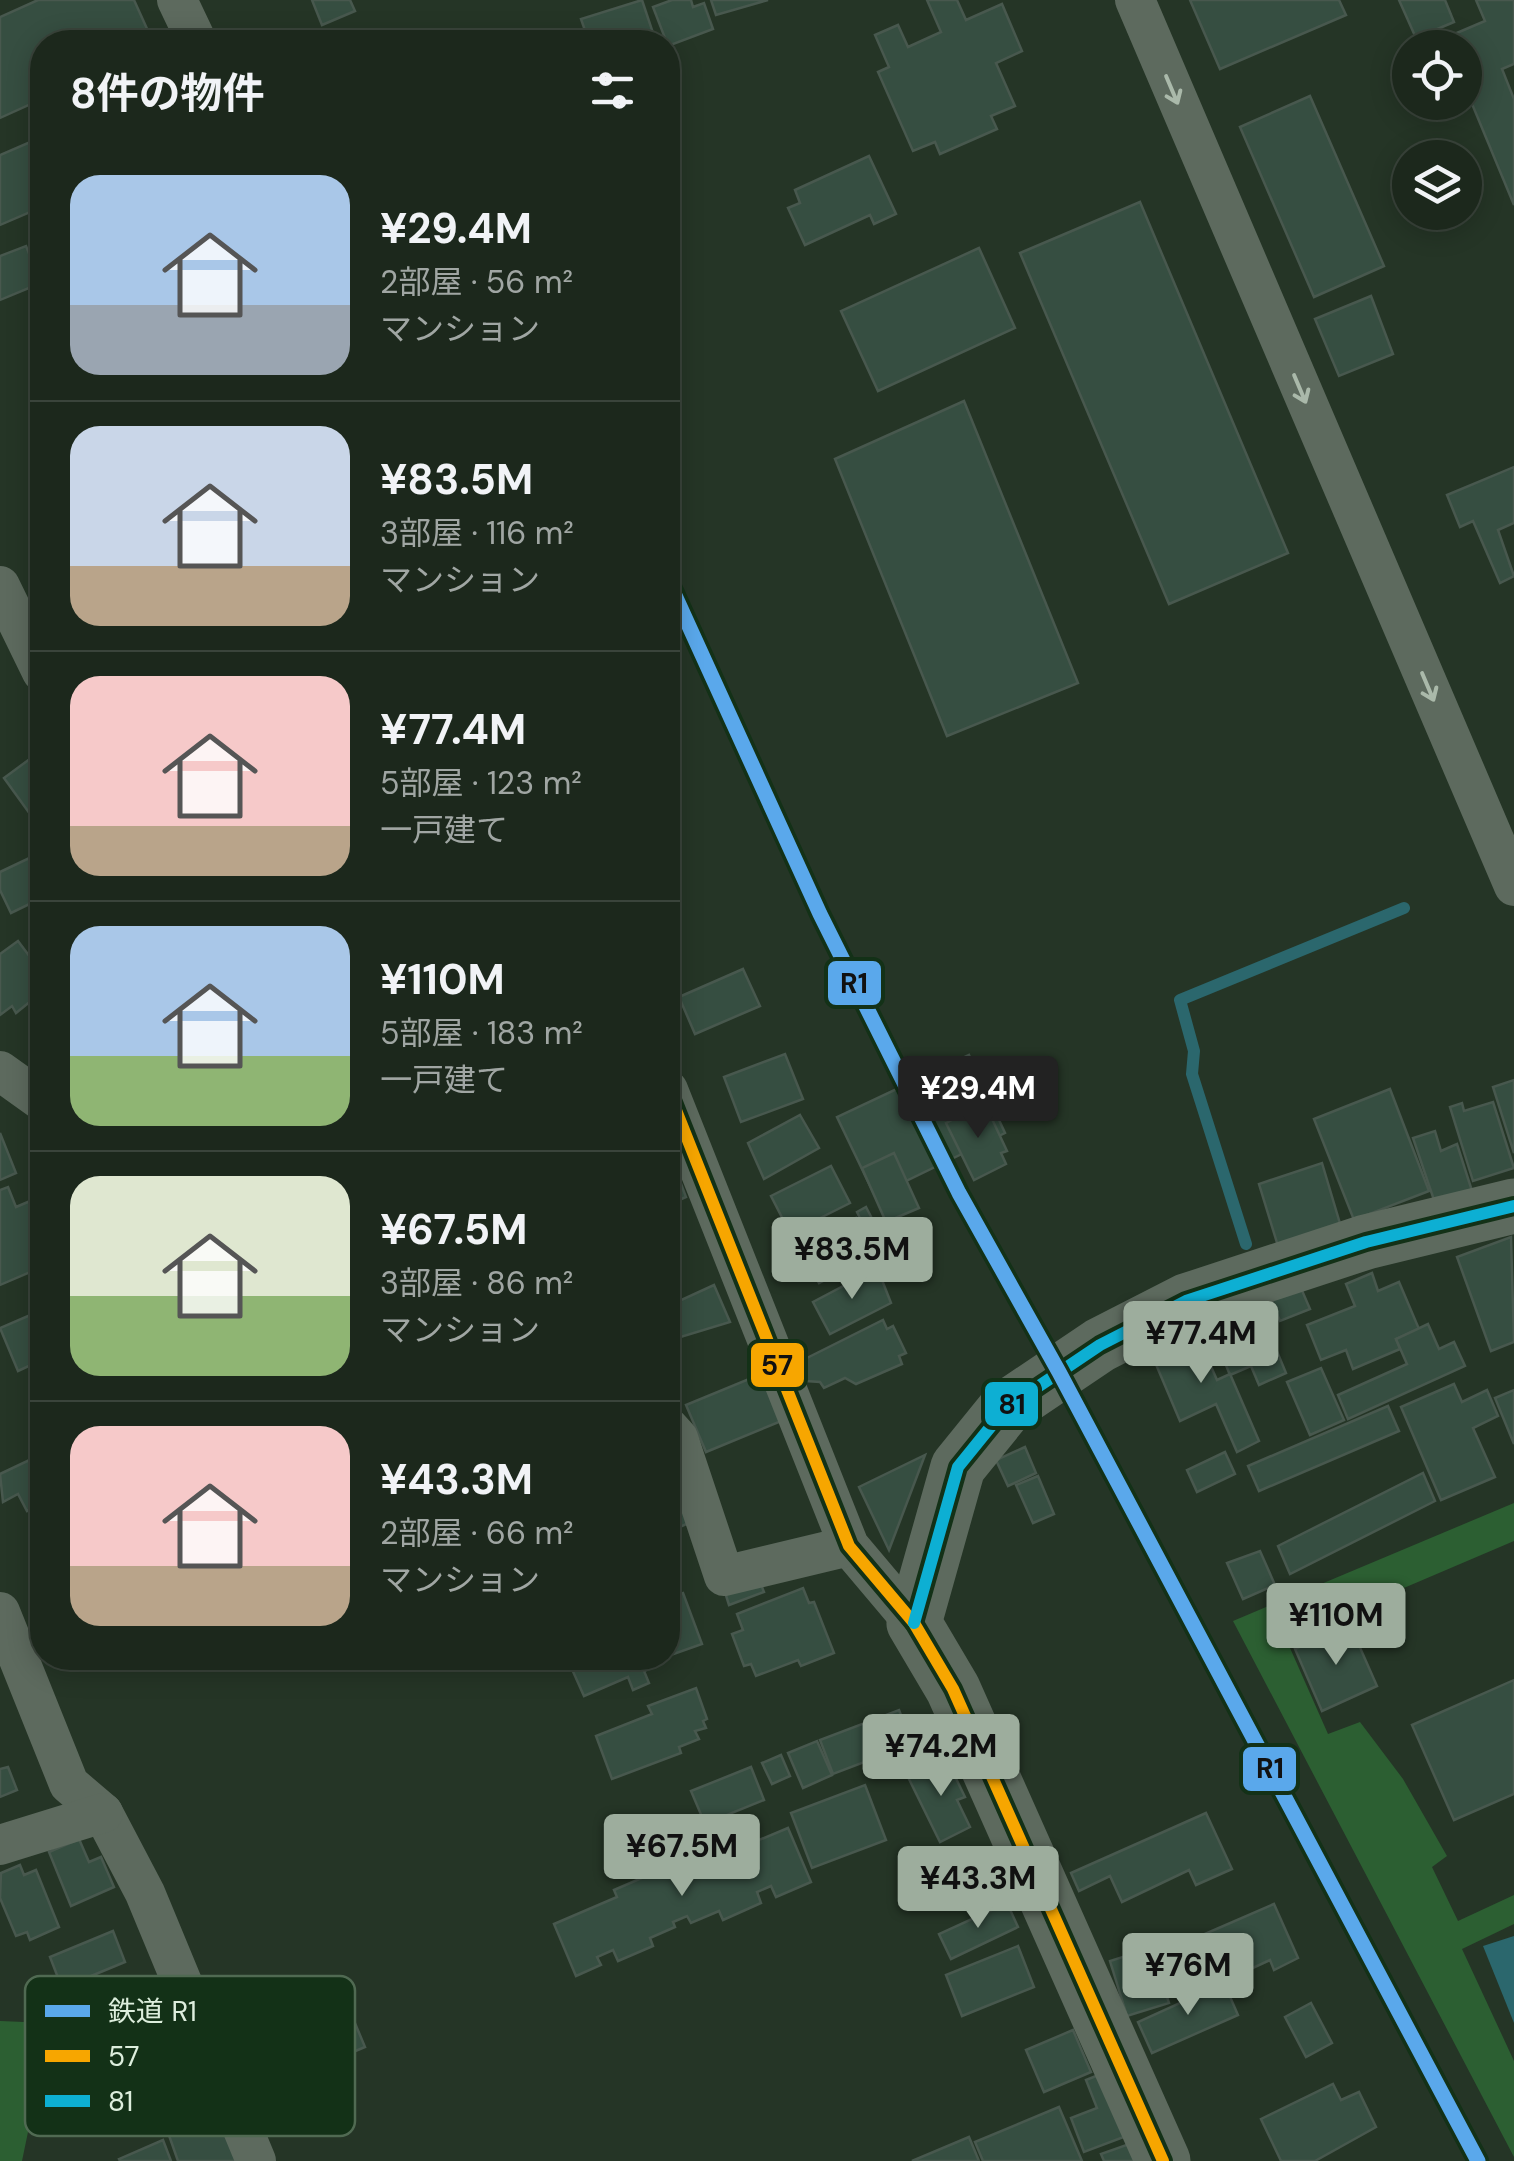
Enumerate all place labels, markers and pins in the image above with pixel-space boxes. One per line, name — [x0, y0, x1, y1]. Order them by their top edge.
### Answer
pin: ¥29.4M — [897, 1056, 1059, 1141]
pin: ¥83.5M — [771, 1217, 933, 1302]
pin: ¥77.4M — [1120, 1301, 1282, 1386]
pin: ¥110M — [1266, 1583, 1406, 1668]
pin: ¥74.2M — [860, 1714, 1022, 1799]
pin: ¥67.5M — [601, 1814, 763, 1899]
pin: ¥43.3M — [897, 1846, 1059, 1931]
pin: ¥76M — [1129, 1933, 1247, 2018]

